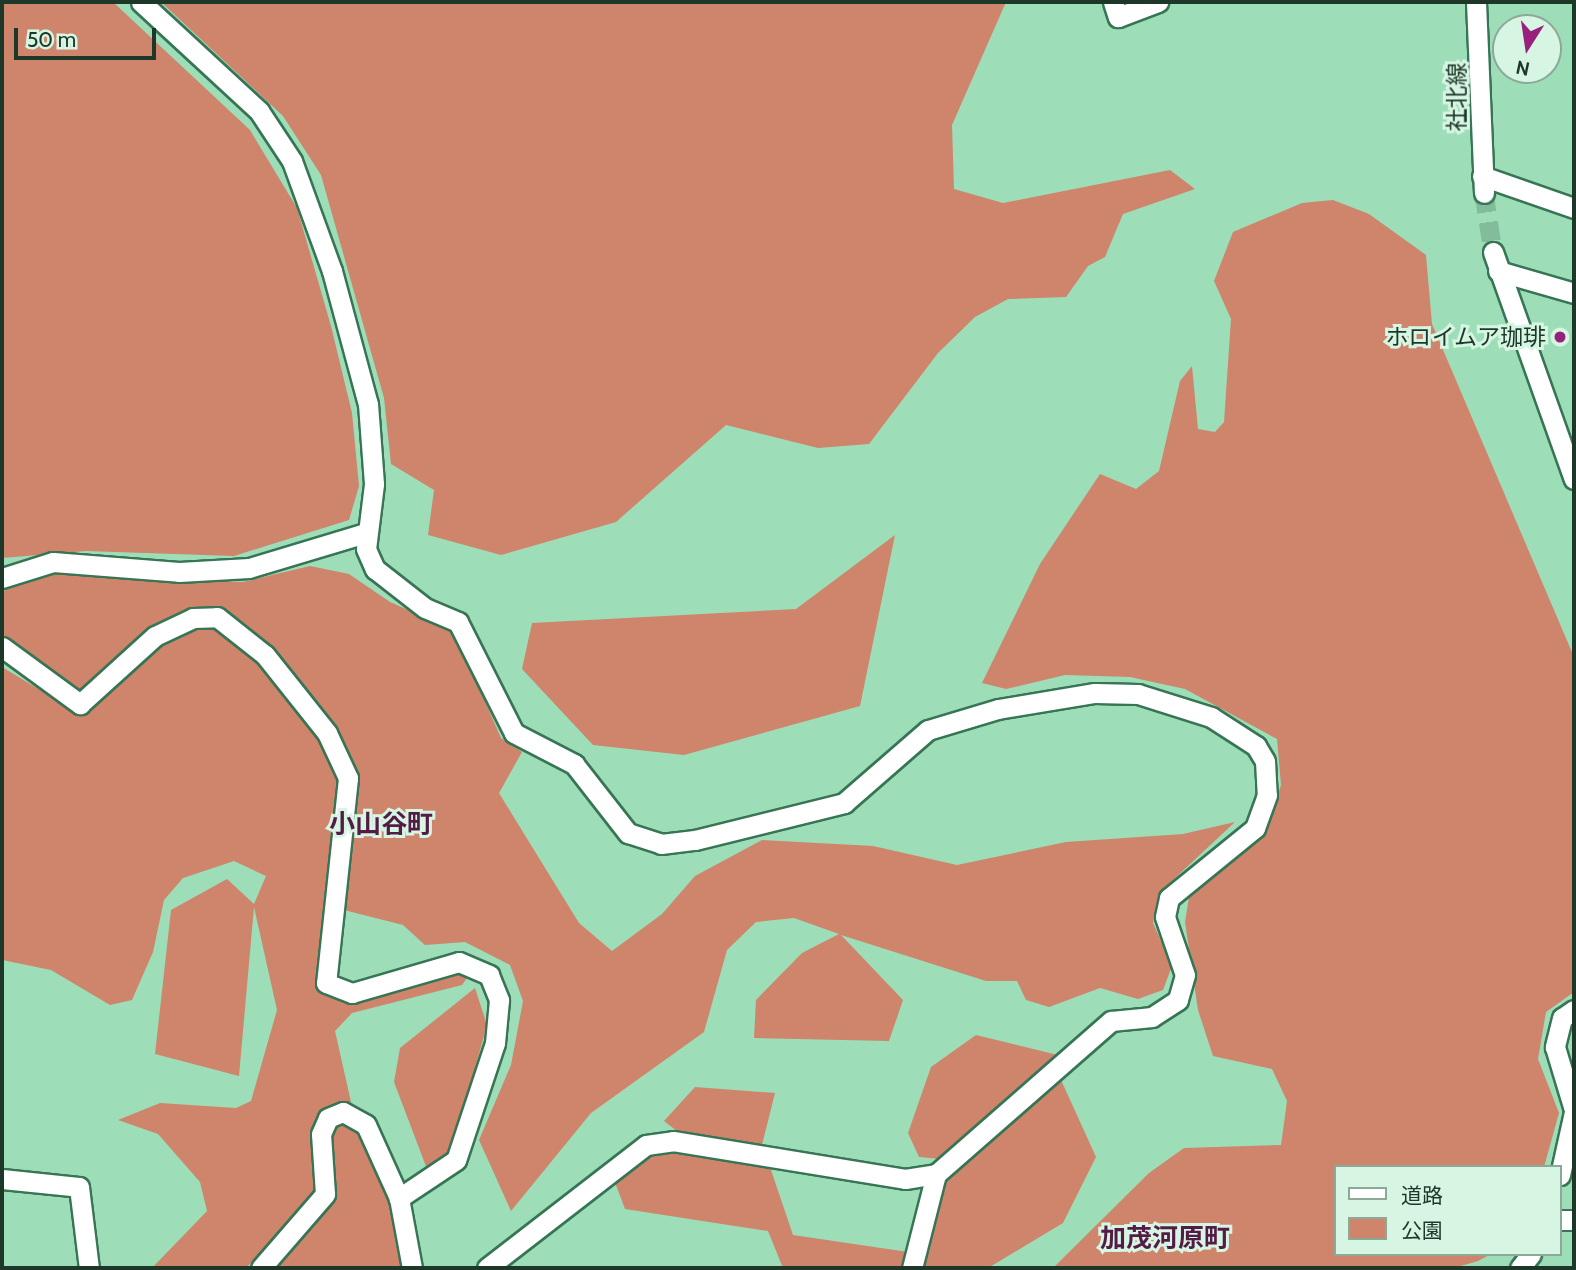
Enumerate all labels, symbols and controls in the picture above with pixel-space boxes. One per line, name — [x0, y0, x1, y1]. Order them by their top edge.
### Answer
scale bar — [18, 14, 159, 58]
north arrow — [1492, 14, 1562, 84]
text: 50 m — [27, 27, 76, 52]
text: N — [1514, 55, 1532, 81]
street label: 社北線 — [1443, 63, 1471, 131]
place label: ホロイムア珈琲 — [1385, 323, 1546, 351]
marker: ホロイムア珈琲 — [1552, 329, 1568, 345]
district label: 小山谷町 — [329, 809, 433, 841]
legend — [1334, 1165, 1562, 1256]
text: 道路 — [1401, 1183, 1443, 1208]
text: 公園 — [1401, 1218, 1443, 1243]
district label: 加茂河原町 — [1100, 1223, 1230, 1255]

